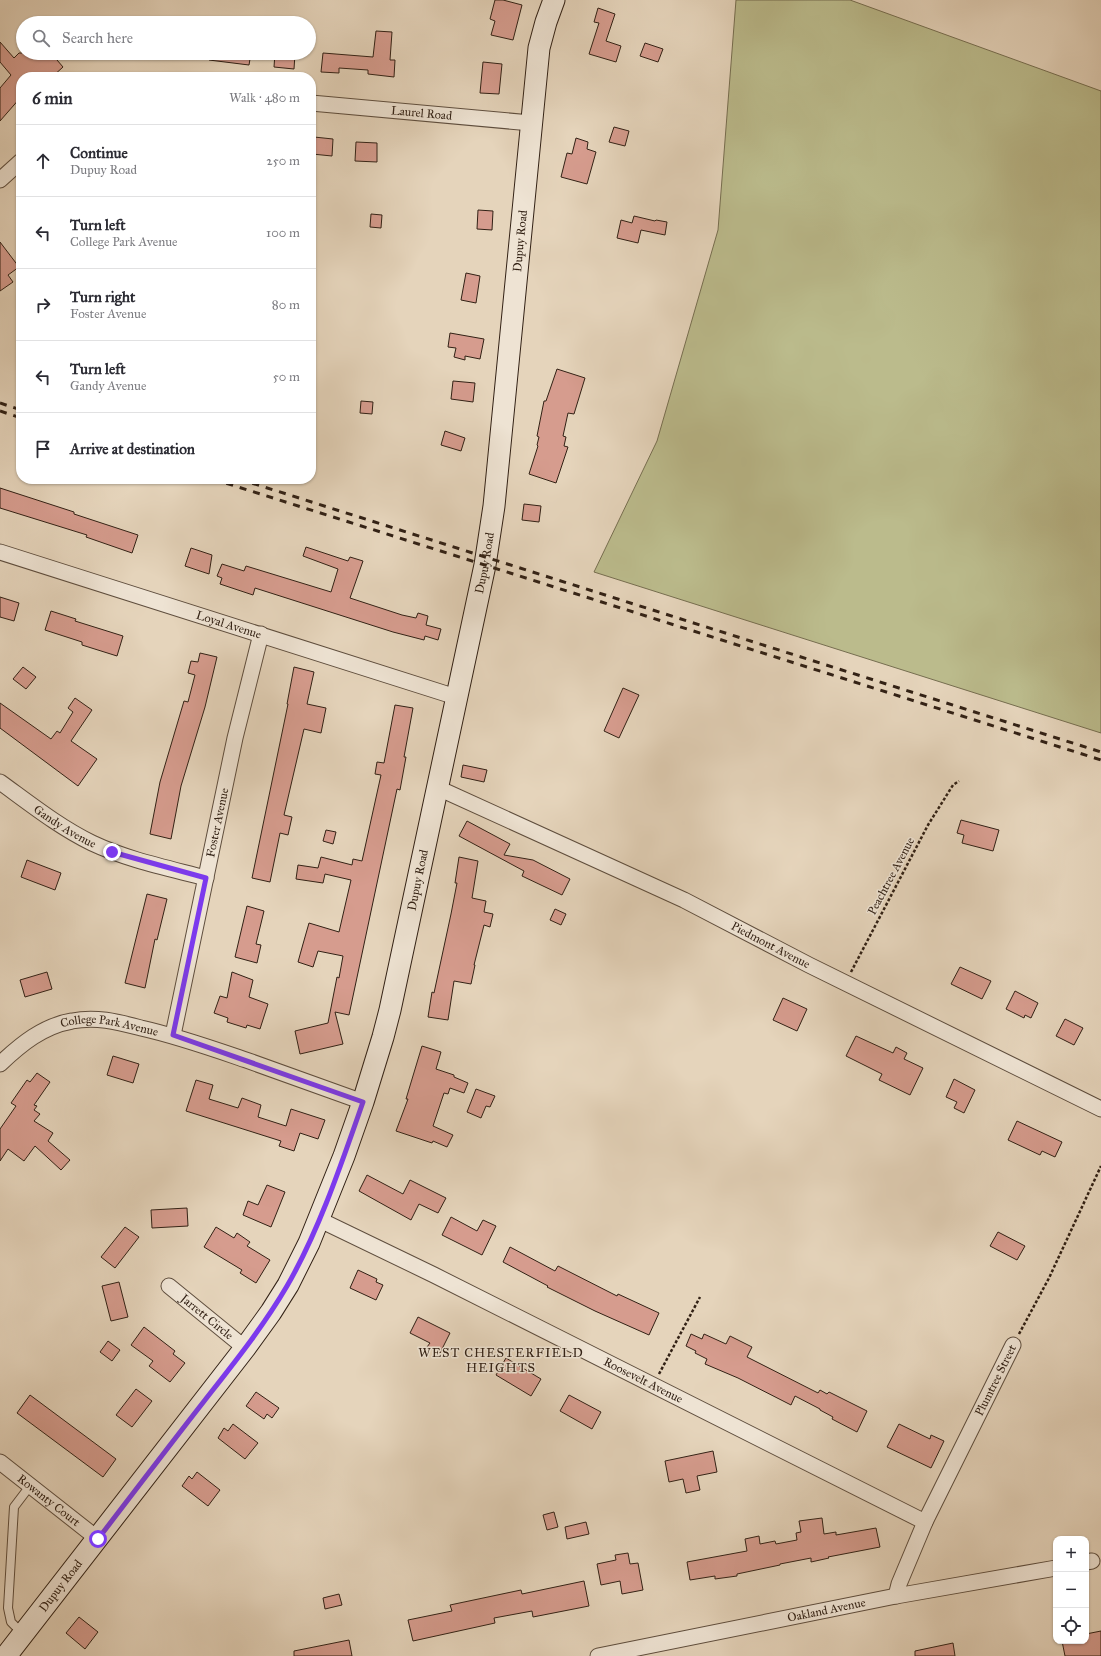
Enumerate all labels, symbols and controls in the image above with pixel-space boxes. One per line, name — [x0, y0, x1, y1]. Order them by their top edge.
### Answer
search box — [16, 16, 316, 60]
icon: search — [30, 27, 52, 49]
text: Search here — [62, 29, 133, 47]
text: 6 min — [32, 88, 73, 109]
text: Walk · 480 m — [229, 90, 300, 106]
street label: Laurel Road — [390, 103, 453, 123]
text: Continue — [70, 144, 128, 162]
icon: ahead — [32, 150, 54, 172]
text: 250 m — [266, 153, 300, 169]
text: Dupuy Road — [70, 162, 137, 178]
street label: Dupuy Road — [510, 209, 530, 273]
text: Turn left — [70, 216, 126, 234]
icon: left — [32, 222, 54, 244]
text: 100 m — [266, 225, 300, 241]
text: College Park Avenue — [70, 234, 177, 250]
text: Turn right — [70, 288, 135, 306]
icon: right — [32, 294, 54, 316]
text: 80 m — [272, 297, 300, 313]
text: Foster Avenue — [70, 306, 146, 322]
text: Turn left — [70, 360, 126, 378]
icon: left — [32, 366, 54, 388]
text: 50 m — [273, 369, 300, 385]
text: Gandy Avenue — [70, 378, 146, 394]
icon: arrive — [32, 438, 54, 460]
text: Arrive at destination — [70, 440, 195, 458]
street label: Dupuy Road — [472, 531, 497, 595]
street label: Loyal Avenue — [194, 608, 263, 642]
street label: Foster Avenue — [203, 787, 231, 859]
street label: Gandy Avenue — [31, 802, 98, 851]
street label: Peachtree Avenue — [865, 835, 917, 917]
route end — [103, 843, 121, 861]
street label: Dupuy Road — [404, 848, 431, 912]
street label: Piedmont Avenue — [729, 919, 812, 971]
street label: College Park Avenue — [59, 1012, 160, 1039]
street label: Jarrett Circle — [176, 1290, 236, 1343]
street label: Plumtree Street — [972, 1342, 1019, 1418]
district label: WEST CHESTERFIELD HEIGHTS — [418, 1345, 584, 1376]
street label: Roosevelt Avenue — [601, 1355, 685, 1406]
street label: Rowanty Court — [15, 1471, 83, 1530]
route start — [89, 1530, 107, 1548]
map controls — [1053, 1536, 1089, 1644]
button: + — [1053, 1536, 1089, 1572]
street label: Dupuy Road — [36, 1557, 85, 1614]
button: − — [1053, 1572, 1089, 1608]
street label: Oakland Avenue — [786, 1595, 867, 1625]
button: locate — [1053, 1608, 1089, 1644]

